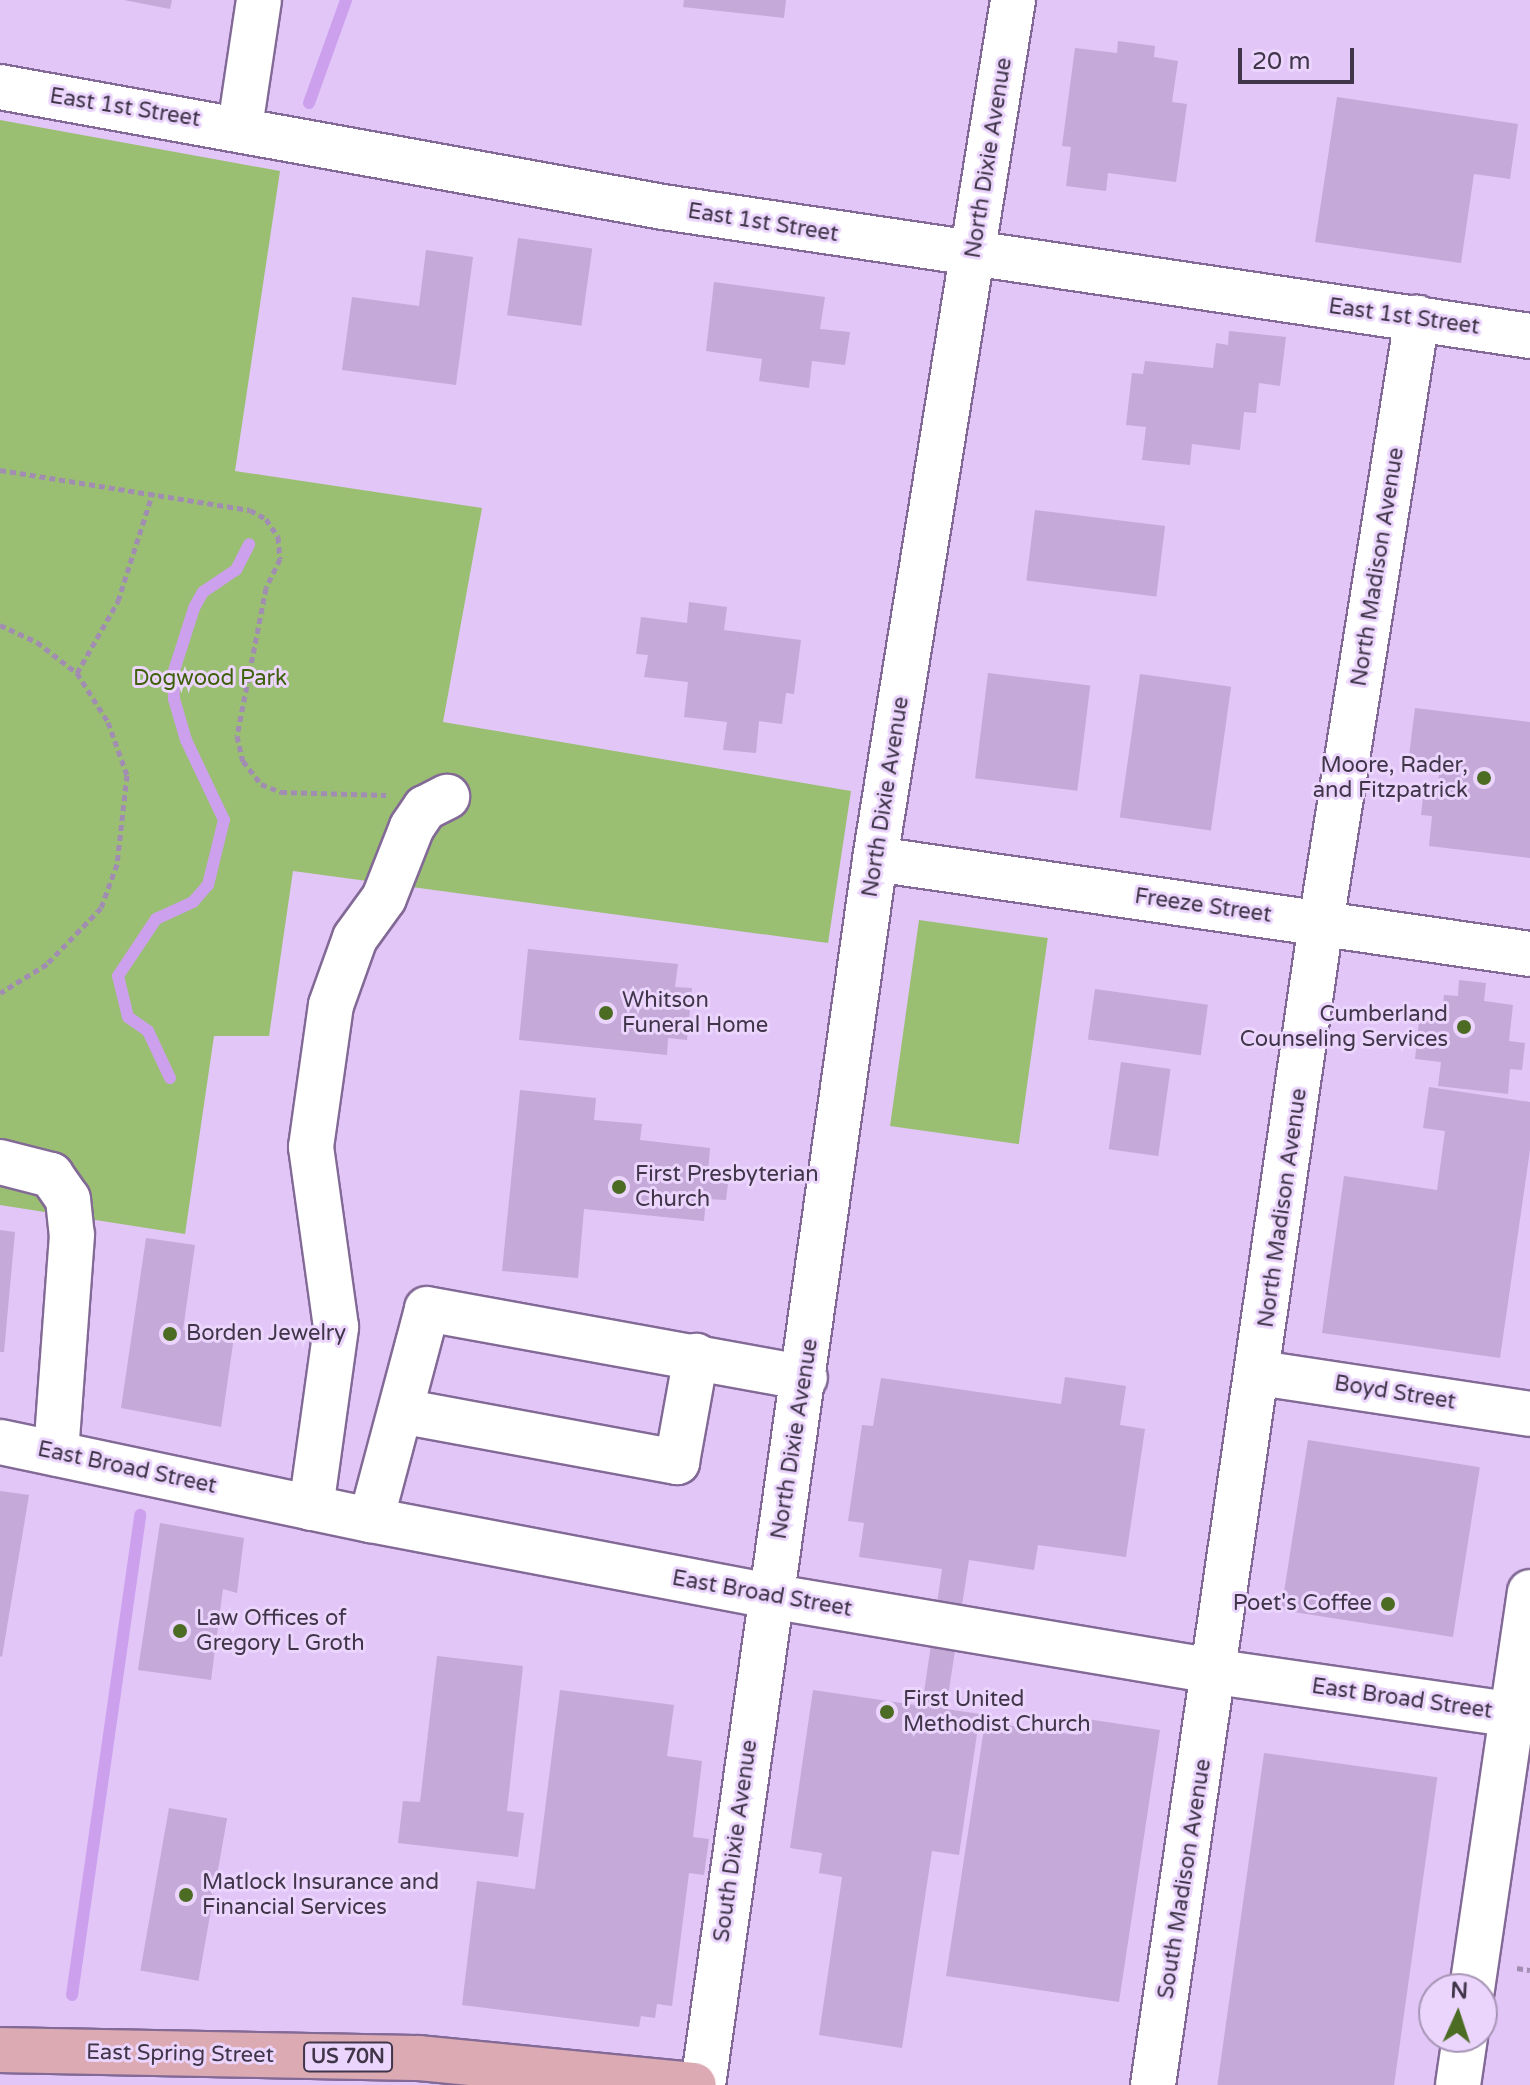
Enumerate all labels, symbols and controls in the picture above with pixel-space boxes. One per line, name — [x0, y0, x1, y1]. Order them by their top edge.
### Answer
scale bar — [1242, 32, 1358, 82]
text: 20 m — [1252, 47, 1310, 76]
street label: North Dixie Avenue — [960, 56, 1018, 260]
street label: East 1st Street — [48, 83, 202, 133]
street label: East 1st Street — [686, 198, 840, 248]
street label: East 1st Street — [1327, 293, 1481, 341]
street label: North Madison Avenue — [1346, 446, 1410, 688]
park label: Dogwood Park — [133, 666, 287, 692]
street label: North Dixie Avenue — [857, 695, 915, 899]
place label: Moore, Rader, and Fitzpatrick — [1313, 752, 1468, 804]
marker: Moore, Rader, and Fitzpatrick — [1475, 769, 1493, 787]
street label: Freeze Street — [1133, 883, 1273, 929]
place label: Whitson Funeral Home — [622, 987, 768, 1038]
place label: Cumberland Counseling Services — [1240, 1001, 1448, 1052]
marker: Whitson Funeral Home — [597, 1004, 615, 1022]
marker: Cumberland Counseling Services — [1455, 1018, 1473, 1036]
street label: North Madison Avenue — [1253, 1087, 1313, 1329]
place label: First Presbyterian Church — [635, 1161, 819, 1212]
marker: First Presbyterian Church — [610, 1178, 628, 1196]
place label: Borden Jewelry — [186, 1321, 346, 1347]
marker: Borden Jewelry — [161, 1325, 179, 1343]
street label: North Dixie Avenue — [766, 1337, 824, 1541]
street label: Boyd Street — [1332, 1370, 1458, 1416]
street label: East Broad Street — [35, 1436, 219, 1500]
street label: East Broad Street — [670, 1565, 854, 1623]
place label: Poet's Coffee — [1233, 1591, 1372, 1617]
marker: Poet's Coffee — [1379, 1595, 1397, 1613]
place label: Law Offices of Gregory L Groth — [196, 1605, 365, 1656]
marker: Law Offices of Gregory L Groth — [171, 1622, 189, 1640]
street label: East Broad Street — [1310, 1673, 1494, 1725]
place label: First United Methodist Church — [903, 1686, 1091, 1738]
marker: First United Methodist Church — [878, 1703, 896, 1721]
street label: South Dixie Avenue — [709, 1738, 763, 1944]
street label: South Madison Avenue — [1153, 1757, 1217, 2001]
place label: Matlock Insurance and Financial Services — [202, 1869, 439, 1920]
marker: Matlock Insurance and Financial Services — [177, 1886, 195, 1904]
north arrow — [1418, 1973, 1498, 2053]
text: N — [1450, 1978, 1469, 2004]
street label: East Spring Street — [86, 2039, 274, 2069]
road number: US 70N — [302, 2041, 394, 2073]

